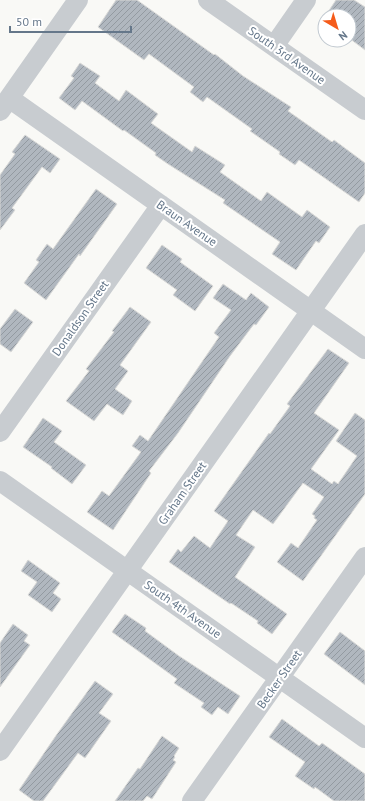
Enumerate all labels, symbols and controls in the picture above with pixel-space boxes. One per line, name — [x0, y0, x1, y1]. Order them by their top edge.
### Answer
scale bar — [10, 8, 131, 34]
north arrow — [317, 8, 357, 48]
text: 50 m — [16, 14, 42, 29]
street label: South 3rd Avenue — [246, 23, 328, 87]
text: N — [336, 28, 350, 44]
street label: Braun Avenue — [154, 197, 220, 249]
street label: Donaldson Street — [48, 277, 112, 359]
street label: Graham Street — [155, 459, 209, 527]
street label: South 4th Avenue — [142, 577, 224, 641]
street label: Becker Street — [253, 647, 305, 711]

